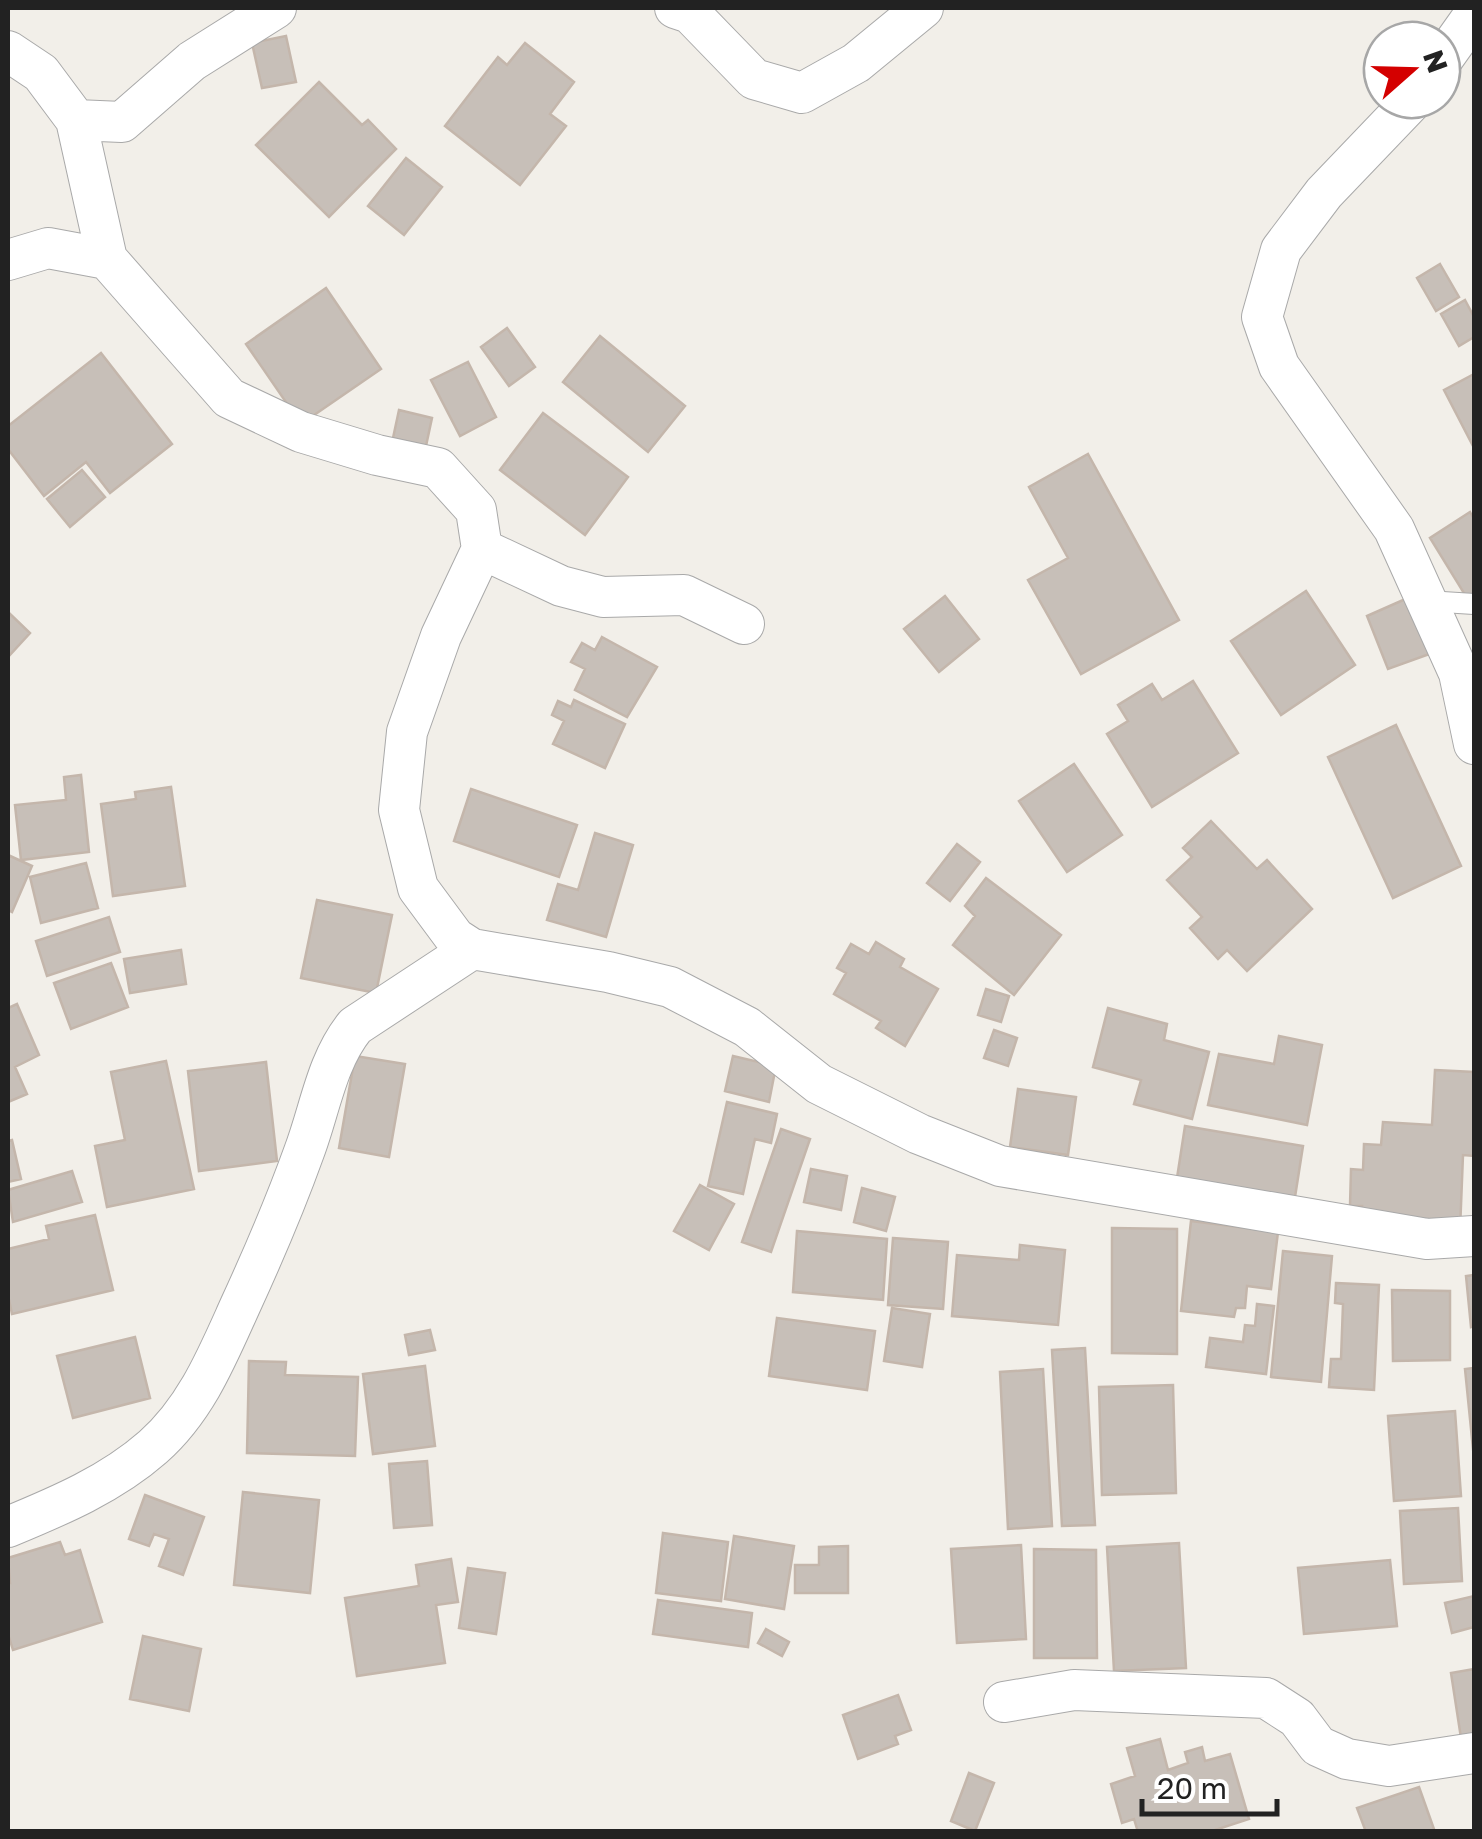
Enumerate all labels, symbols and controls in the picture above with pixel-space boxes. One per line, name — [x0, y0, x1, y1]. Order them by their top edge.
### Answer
north arrow — [1362, 20, 1462, 120]
text: N — [1417, 46, 1455, 77]
scale bar — [1142, 1754, 1277, 1816]
text: 20 m — [1157, 1770, 1227, 1806]

